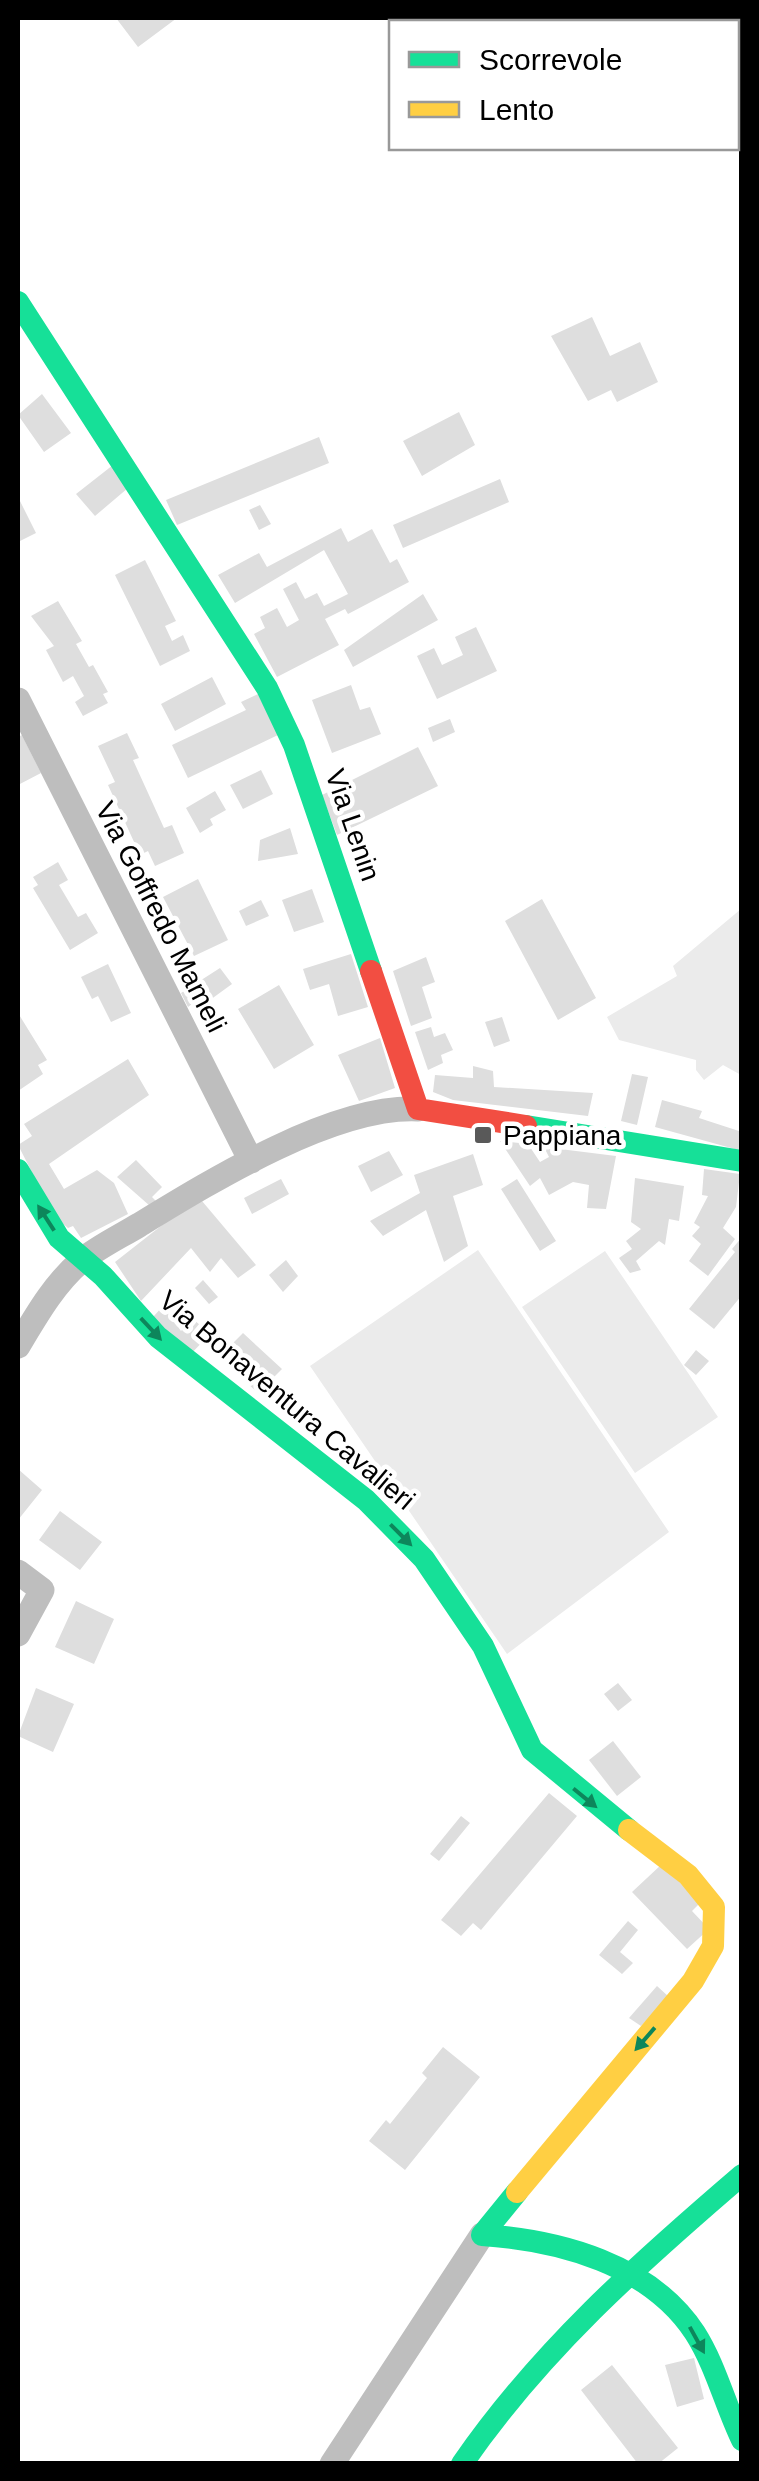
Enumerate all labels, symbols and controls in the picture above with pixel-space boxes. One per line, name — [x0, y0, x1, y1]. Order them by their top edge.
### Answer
legend — [389, 20, 739, 150]
text: Scorrevole — [479, 43, 622, 76]
text: Lento — [479, 93, 554, 126]
street label: Via Lenin — [319, 765, 387, 885]
street label: Via Goffredo Mameli — [89, 797, 233, 1037]
place label: Pappiana — [503, 1120, 622, 1151]
marker: Pappiana — [472, 1124, 494, 1146]
one-way arrow — [37, 1204, 56, 1232]
street label: Via Bonaventura Cavalieri — [153, 1284, 421, 1516]
one-way arrow — [139, 1316, 162, 1340]
one-way arrow — [388, 1523, 412, 1547]
one-way arrow — [572, 1787, 598, 1808]
one-way arrow — [634, 2026, 656, 2051]
one-way arrow — [688, 2325, 705, 2354]

